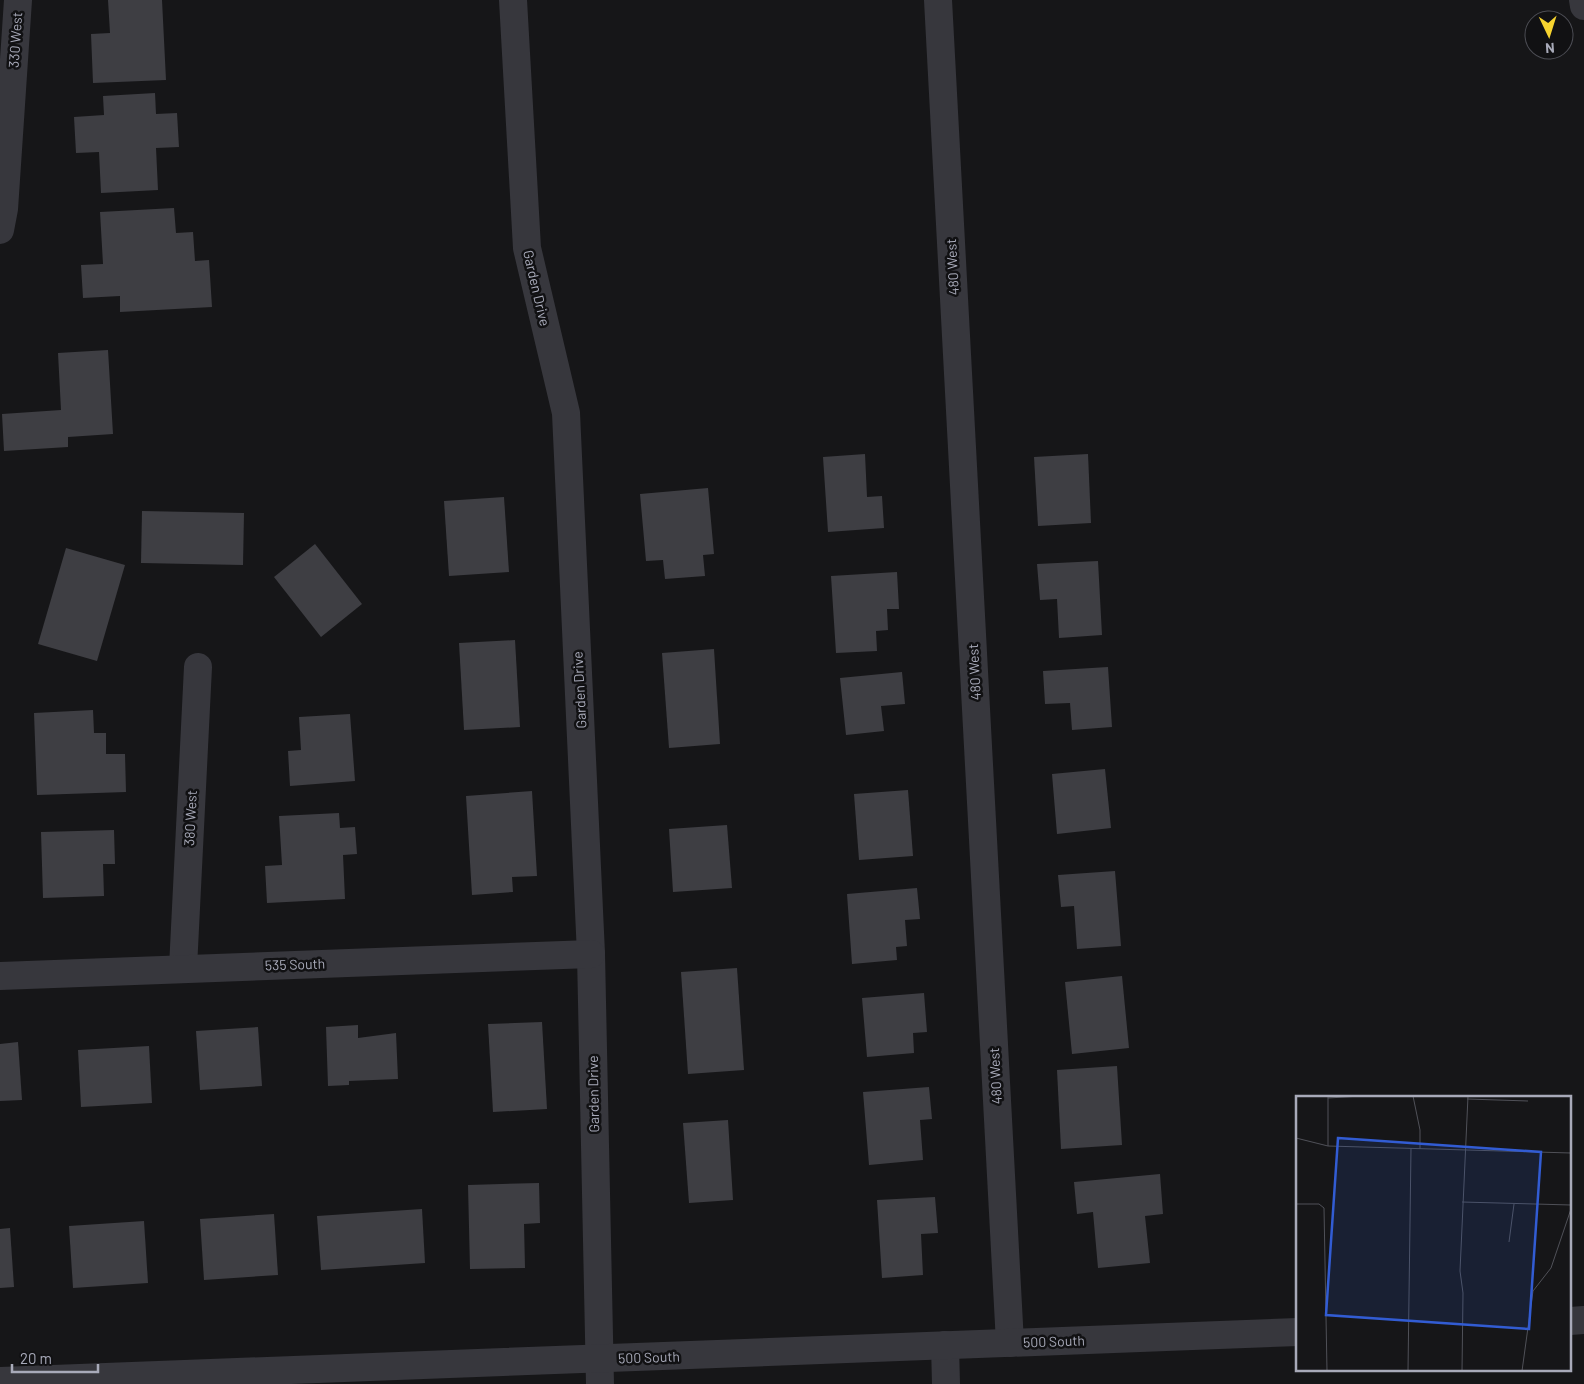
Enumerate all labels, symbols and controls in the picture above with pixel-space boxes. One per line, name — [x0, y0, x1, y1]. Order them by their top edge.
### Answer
north arrow — [1524, 10, 1574, 60]
street label: 330 West — [5, 12, 25, 68]
text: N — [1545, 40, 1555, 57]
street label: 480 West — [942, 238, 962, 296]
street label: Garden Drive — [520, 248, 554, 328]
street label: 480 West — [964, 643, 984, 701]
street label: Garden Drive — [568, 651, 590, 729]
street label: 380 West — [180, 790, 200, 846]
street label: 535 South — [265, 954, 325, 974]
street label: 480 West — [985, 1047, 1005, 1105]
street label: Garden Drive — [584, 1055, 602, 1133]
inset map — [1296, 1096, 1572, 1372]
street label: 500 South — [1023, 1331, 1085, 1351]
scale bar — [12, 1342, 99, 1374]
street label: 500 South — [618, 1347, 680, 1367]
text: 20 m — [20, 1349, 52, 1367]

